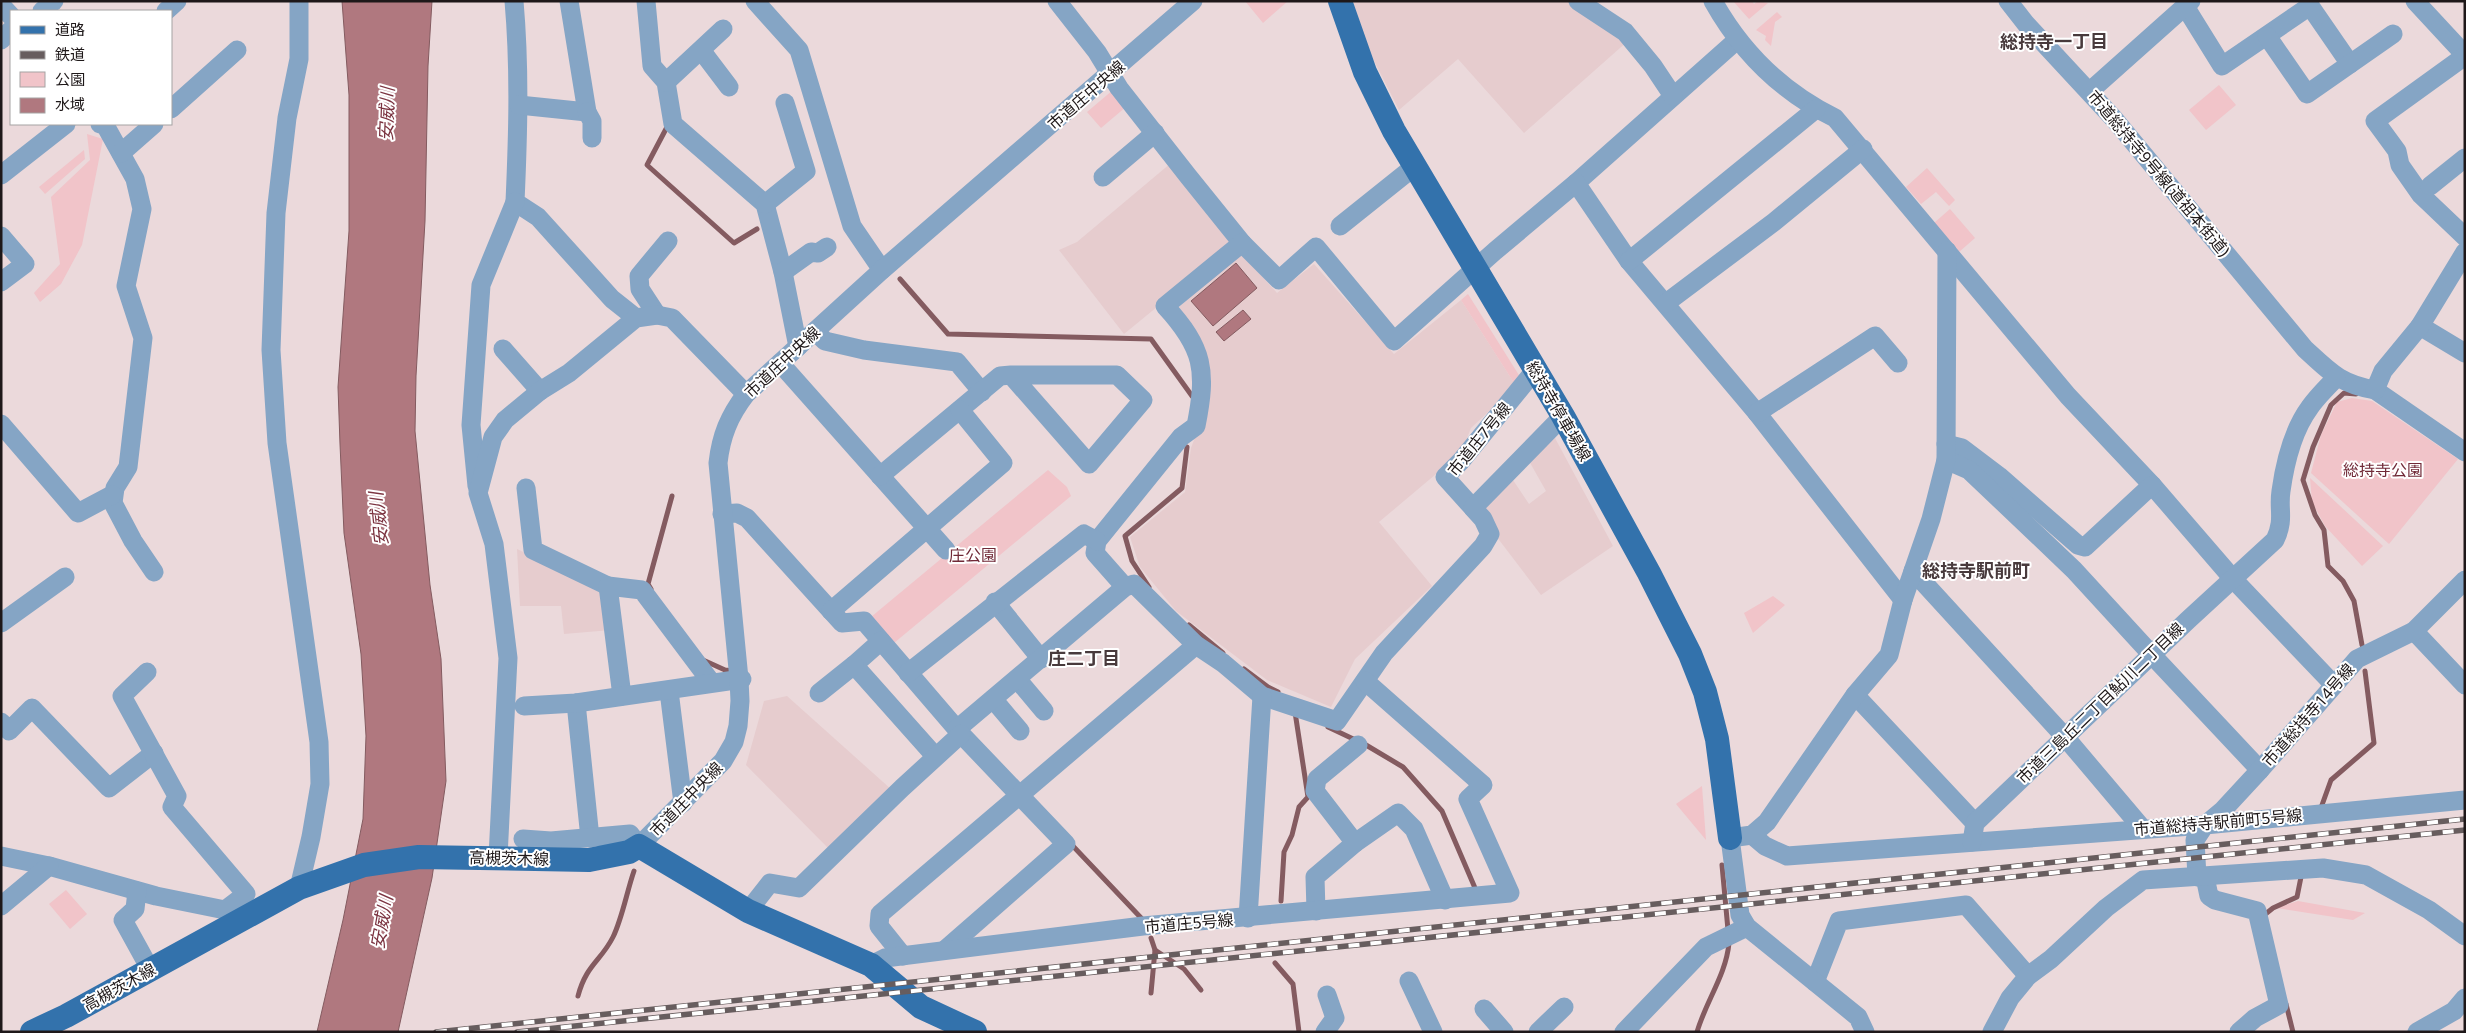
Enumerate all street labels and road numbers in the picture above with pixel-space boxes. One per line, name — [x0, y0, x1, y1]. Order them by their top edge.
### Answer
street label: 市道庄中央線 — [1043, 55, 1129, 135]
street label: 市道総持寺9号線(道祖本街道) — [2083, 85, 2235, 261]
street label: 市道庄中央線 — [739, 321, 825, 403]
street label: 総持寺停車場線 — [1521, 357, 1597, 465]
street label: 市道庄7号線 — [1442, 397, 1516, 481]
street label: 市道三島丘二丁目鮎川二丁目線 — [2012, 617, 2188, 789]
street label: 市道総持寺14号線 — [2257, 659, 2359, 771]
street label: 市道庄中央線 — [645, 757, 727, 841]
street label: 市道総持寺駅前町5号線 — [2133, 804, 2303, 840]
street label: 高槻茨木線 — [469, 846, 549, 870]
street label: 市道庄5号線 — [1144, 908, 1234, 938]
street label: 高槻茨木線 — [79, 958, 159, 1016]

